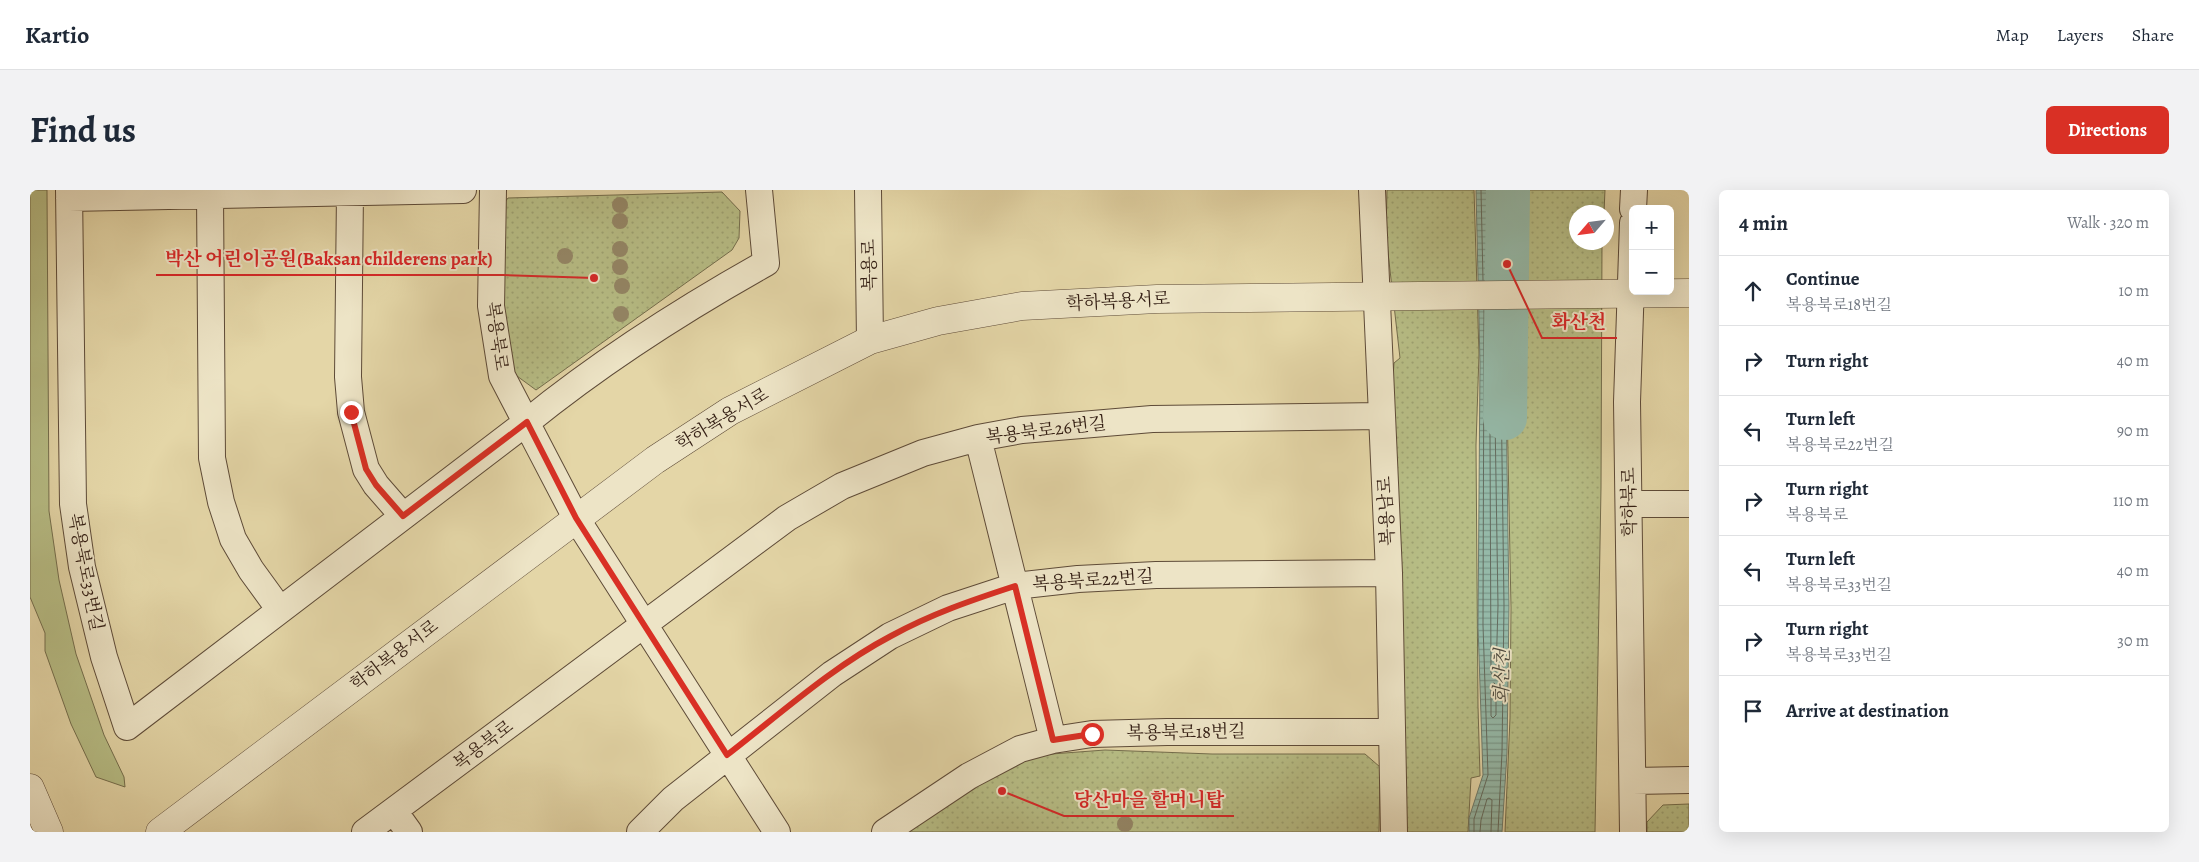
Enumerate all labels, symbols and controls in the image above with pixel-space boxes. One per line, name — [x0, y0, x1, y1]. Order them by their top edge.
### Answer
text: Kartio — [25, 19, 89, 51]
text: Map — [1996, 23, 2029, 47]
text: Layers — [2057, 23, 2104, 47]
text: Share — [2132, 23, 2174, 47]
text: Find us — [30, 106, 136, 154]
button: Directions — [2046, 106, 2169, 154]
north arrow — [1569, 205, 1614, 250]
map controls — [1629, 205, 1674, 295]
button: + — [1629, 205, 1674, 250]
text: 4 min — [1739, 209, 1788, 237]
text: Walk · 320 m — [2067, 212, 2149, 234]
street label: 복용로 — [857, 239, 881, 291]
callout: 박산 어린이공원(Baksan childerens park) — [156, 241, 503, 275]
text: 박산 어린이공원(Baksan childerens park) — [165, 246, 493, 272]
button: − — [1629, 250, 1674, 295]
text: Continue — [1786, 266, 1860, 292]
icon: ahead — [1739, 277, 1767, 305]
text: 10 m — [2119, 280, 2149, 302]
street label: 학하복용서로 — [1065, 286, 1171, 316]
text: 복용북로18번길 — [1786, 294, 1892, 316]
street label: 복용북로 — [480, 300, 514, 372]
callout: 화산천 — [1542, 304, 1617, 338]
text: 화산천 — [1551, 309, 1607, 335]
icon: right — [1739, 347, 1767, 375]
text: Turn right — [1786, 348, 1868, 374]
text: 40 m — [2117, 350, 2149, 372]
street label: 학하복용서로 — [671, 382, 773, 456]
route end — [340, 401, 363, 424]
text: Turn left — [1786, 406, 1855, 432]
street label: 복용북로26번길 — [984, 411, 1108, 449]
icon: left — [1739, 417, 1767, 445]
text: 90 m — [2117, 420, 2149, 442]
text: 복용북로22번길 — [1786, 434, 1894, 456]
street label: 학하북로 — [1616, 467, 1642, 537]
street label: 복용남로 — [1372, 476, 1400, 546]
text: Turn right — [1786, 476, 1868, 502]
icon: right — [1739, 487, 1767, 515]
text: 110 m — [2113, 490, 2149, 512]
text: 복용북로 — [1786, 504, 1848, 526]
street label: 복용북로33번길 — [63, 511, 109, 633]
text: Turn left — [1786, 546, 1855, 572]
icon: left — [1739, 557, 1767, 585]
text: 40 m — [2117, 560, 2149, 582]
street label: 복용북로22번길 — [1032, 564, 1154, 596]
text: 복용북로33번길 — [1786, 574, 1892, 596]
street label: 학하복용서로 — [345, 614, 443, 696]
text: Turn right — [1786, 616, 1868, 642]
icon: right — [1739, 627, 1767, 655]
text: 30 m — [2117, 630, 2149, 652]
text: 복용북로33번길 — [1786, 644, 1892, 666]
water label: 화산천 — [1489, 647, 1516, 704]
icon: arrive — [1739, 697, 1767, 725]
text: Arrive at destination — [1786, 698, 1949, 724]
street label: 복용북로 — [448, 714, 518, 776]
street label: 복용북로18번길 — [1126, 719, 1246, 745]
route start — [1081, 723, 1104, 746]
callout: 당산마을 할머니탑 — [1064, 782, 1234, 816]
text: 당산마을 할머니탑 — [1074, 787, 1225, 813]

